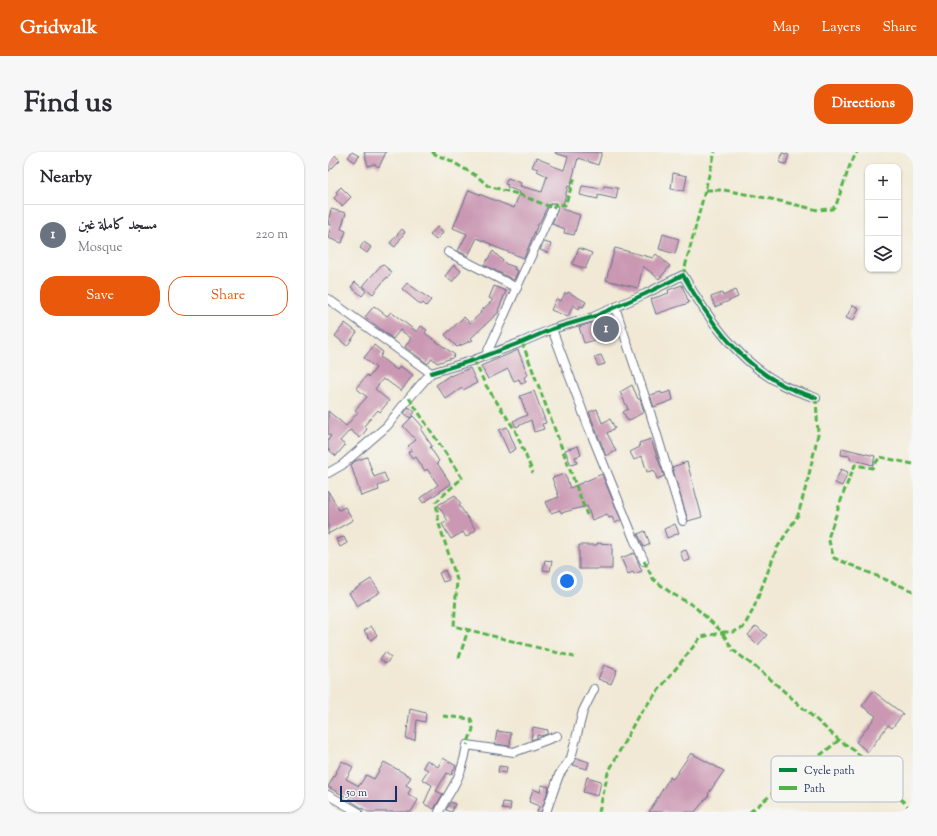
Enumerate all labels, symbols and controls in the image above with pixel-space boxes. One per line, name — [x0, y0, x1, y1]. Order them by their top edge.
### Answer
text: Gridwalk — [20, 15, 97, 42]
text: Map — [773, 18, 800, 38]
text: Layers — [822, 18, 860, 38]
text: Share — [882, 18, 917, 38]
text: Find us — [24, 84, 112, 124]
button: Directions — [814, 84, 913, 124]
map controls — [865, 164, 901, 272]
button: + — [865, 164, 901, 200]
text: Nearby — [40, 166, 92, 190]
button: − — [865, 200, 901, 236]
text: مسجد كاملة غبن — [78, 215, 157, 236]
text: 1 — [51, 226, 55, 244]
text: 220 m — [255, 226, 288, 244]
button: layers — [865, 236, 901, 272]
text: Mosque — [78, 239, 123, 257]
button: Save — [40, 276, 160, 316]
button: Share — [168, 276, 288, 316]
pin: 1 — [593, 314, 619, 344]
your location — [557, 571, 577, 591]
legend — [771, 756, 903, 802]
text: Cycle path — [804, 763, 855, 779]
text: Path — [804, 781, 826, 797]
scale bar — [340, 784, 397, 803]
text: 50 m — [346, 785, 367, 801]

